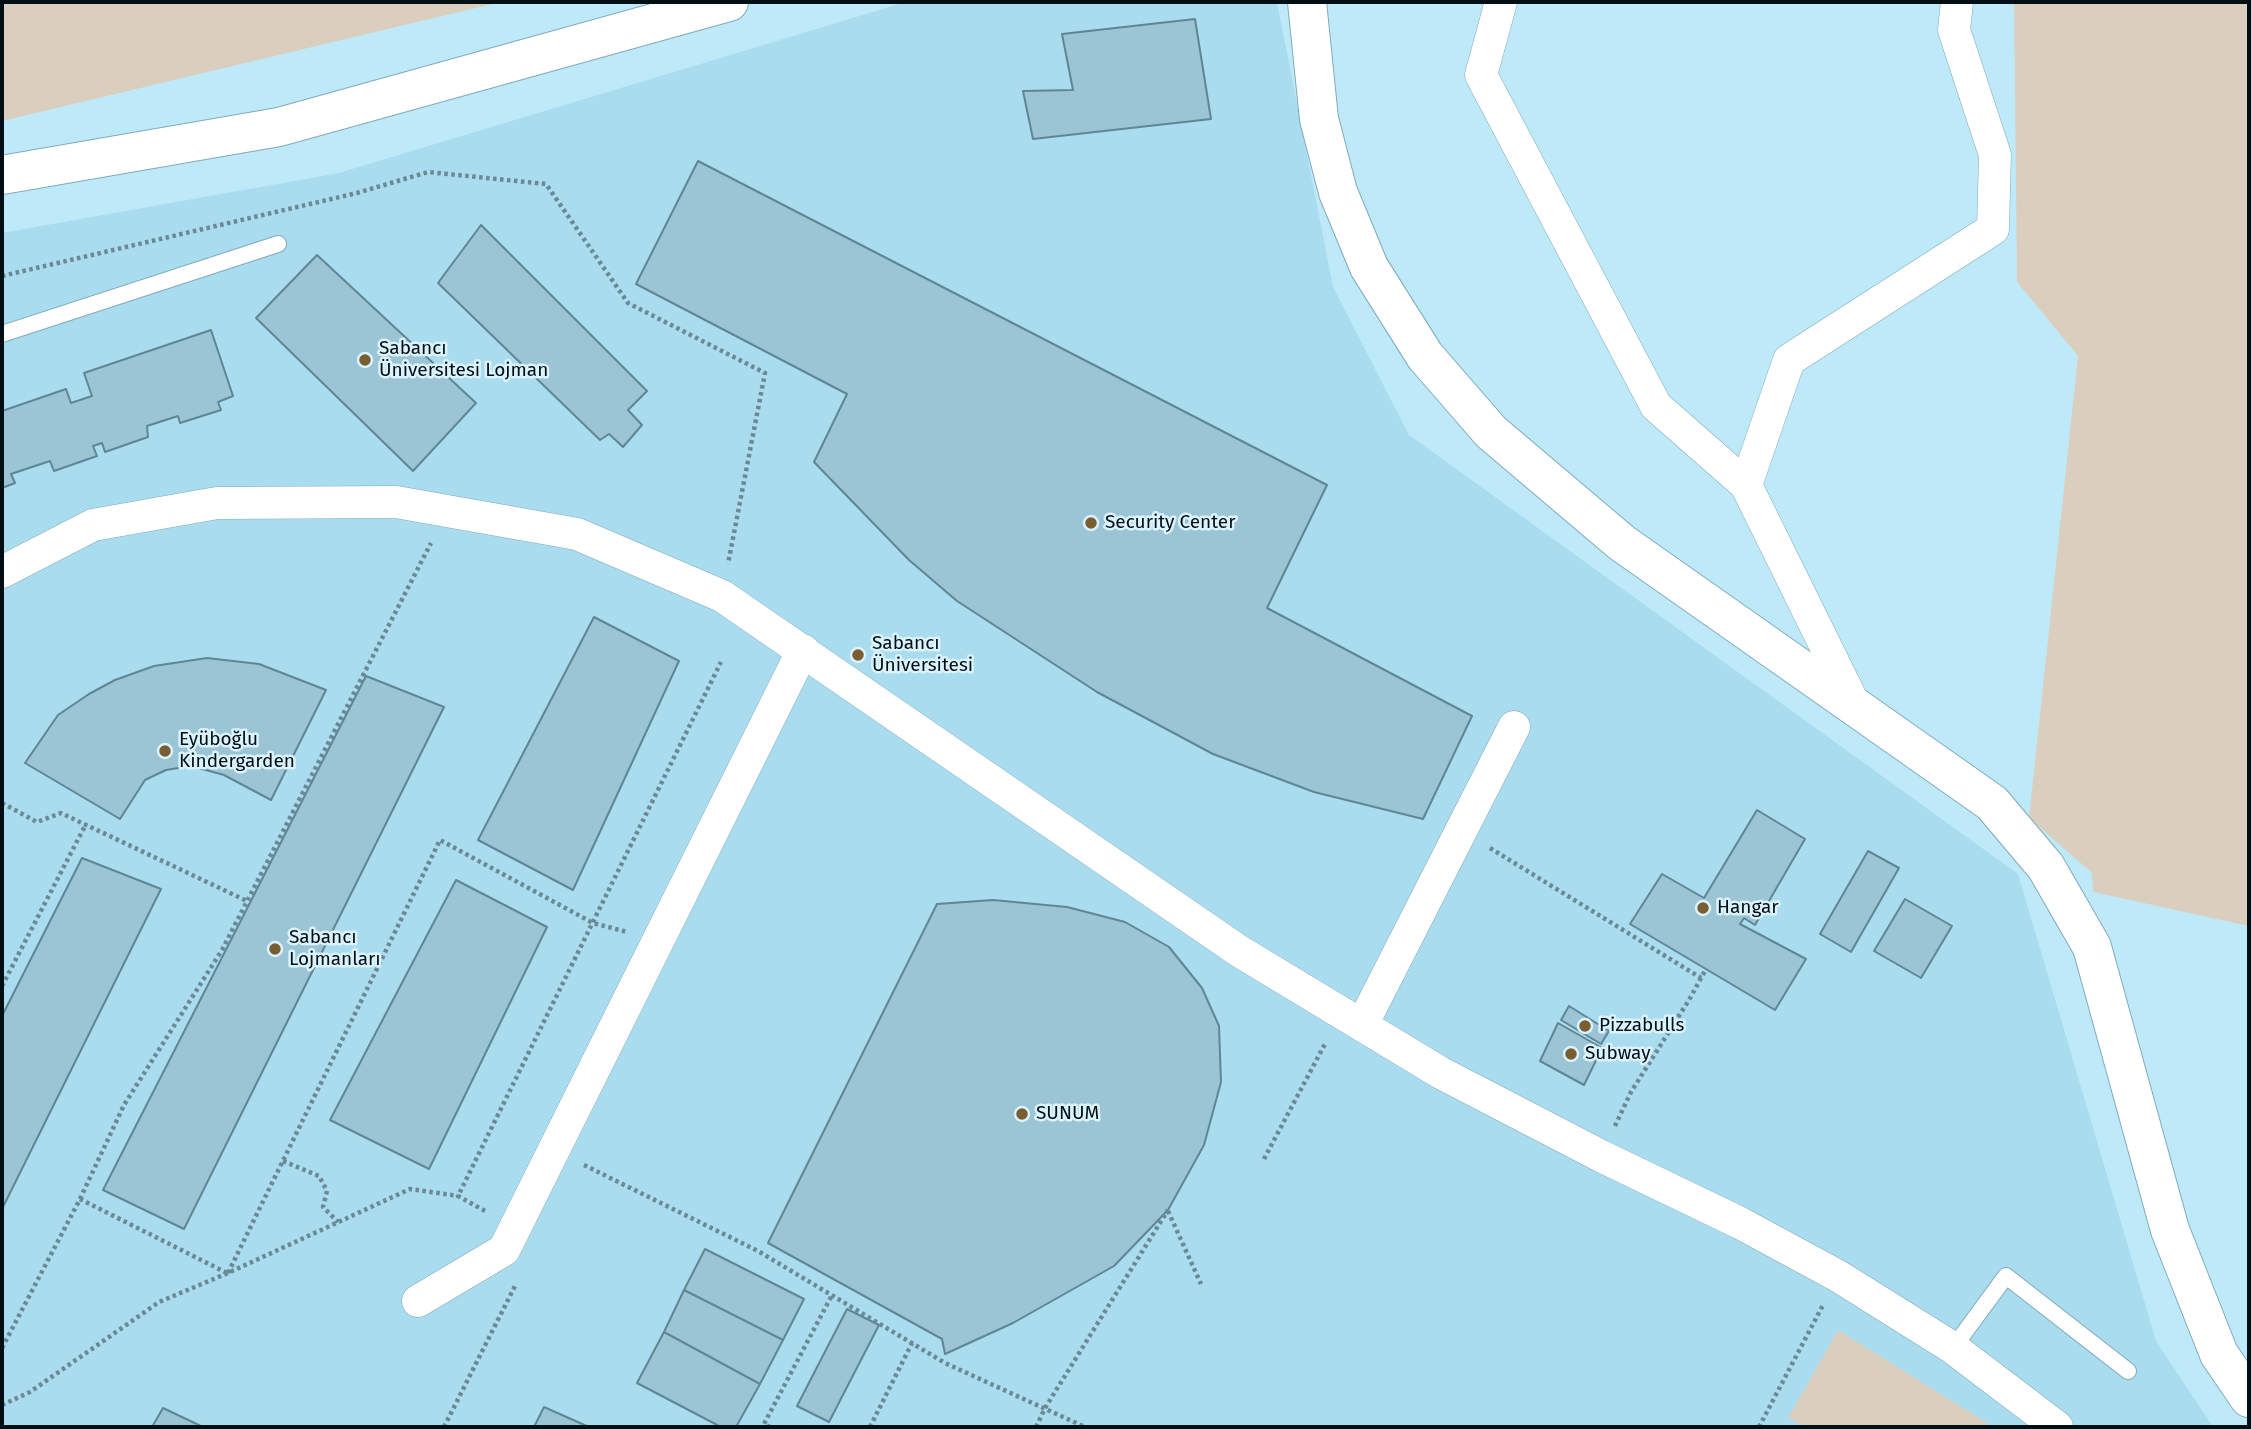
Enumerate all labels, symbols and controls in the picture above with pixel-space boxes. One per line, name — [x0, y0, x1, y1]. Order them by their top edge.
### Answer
place label: Sabancı Üniversitesi Lojman — [379, 338, 548, 382]
marker: Sabancı Üniversitesi Lojman — [357, 352, 373, 368]
place label: Security Center — [1105, 512, 1236, 534]
marker: Security Center — [1083, 515, 1099, 531]
place label: Sabancı Üniversitesi — [872, 633, 973, 677]
marker: Sabancı Üniversitesi — [850, 647, 866, 663]
place label: Eyüboğlu Kindergarden — [179, 729, 295, 773]
marker: Eyüboğlu Kindergarden — [157, 743, 173, 759]
place label: Hangar — [1717, 897, 1779, 919]
marker: Hangar — [1695, 900, 1711, 916]
place label: Sabancı Lojmanları — [289, 927, 381, 971]
marker: Sabancı Lojmanları — [267, 941, 283, 957]
place label: Pizzabulls — [1599, 1015, 1684, 1037]
marker: Pizzabulls — [1577, 1018, 1593, 1034]
place label: Subway — [1585, 1043, 1650, 1065]
marker: Subway — [1563, 1046, 1579, 1062]
place label: SUNUM — [1036, 1103, 1099, 1125]
marker: SUNUM — [1014, 1106, 1030, 1122]

